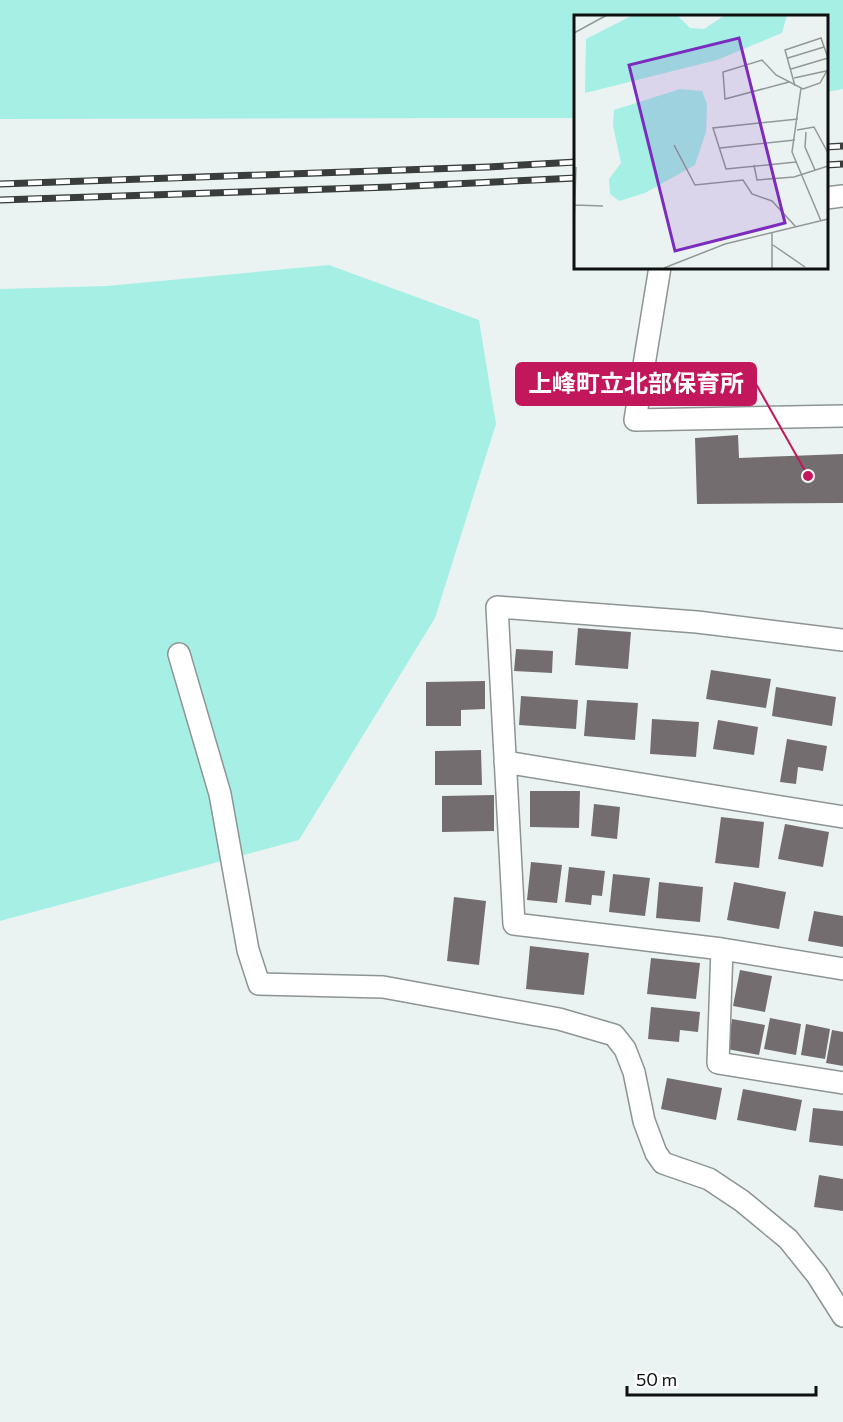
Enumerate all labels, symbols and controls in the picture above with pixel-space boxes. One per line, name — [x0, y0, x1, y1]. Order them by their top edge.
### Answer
inset map — [574, 15, 828, 268]
callout: 上峰町立北部保育所 — [516, 363, 756, 405]
text: 上峰町立北部保育所 — [528, 368, 744, 397]
scale bar — [627, 1359, 816, 1397]
text: 50 m — [636, 1368, 677, 1390]

